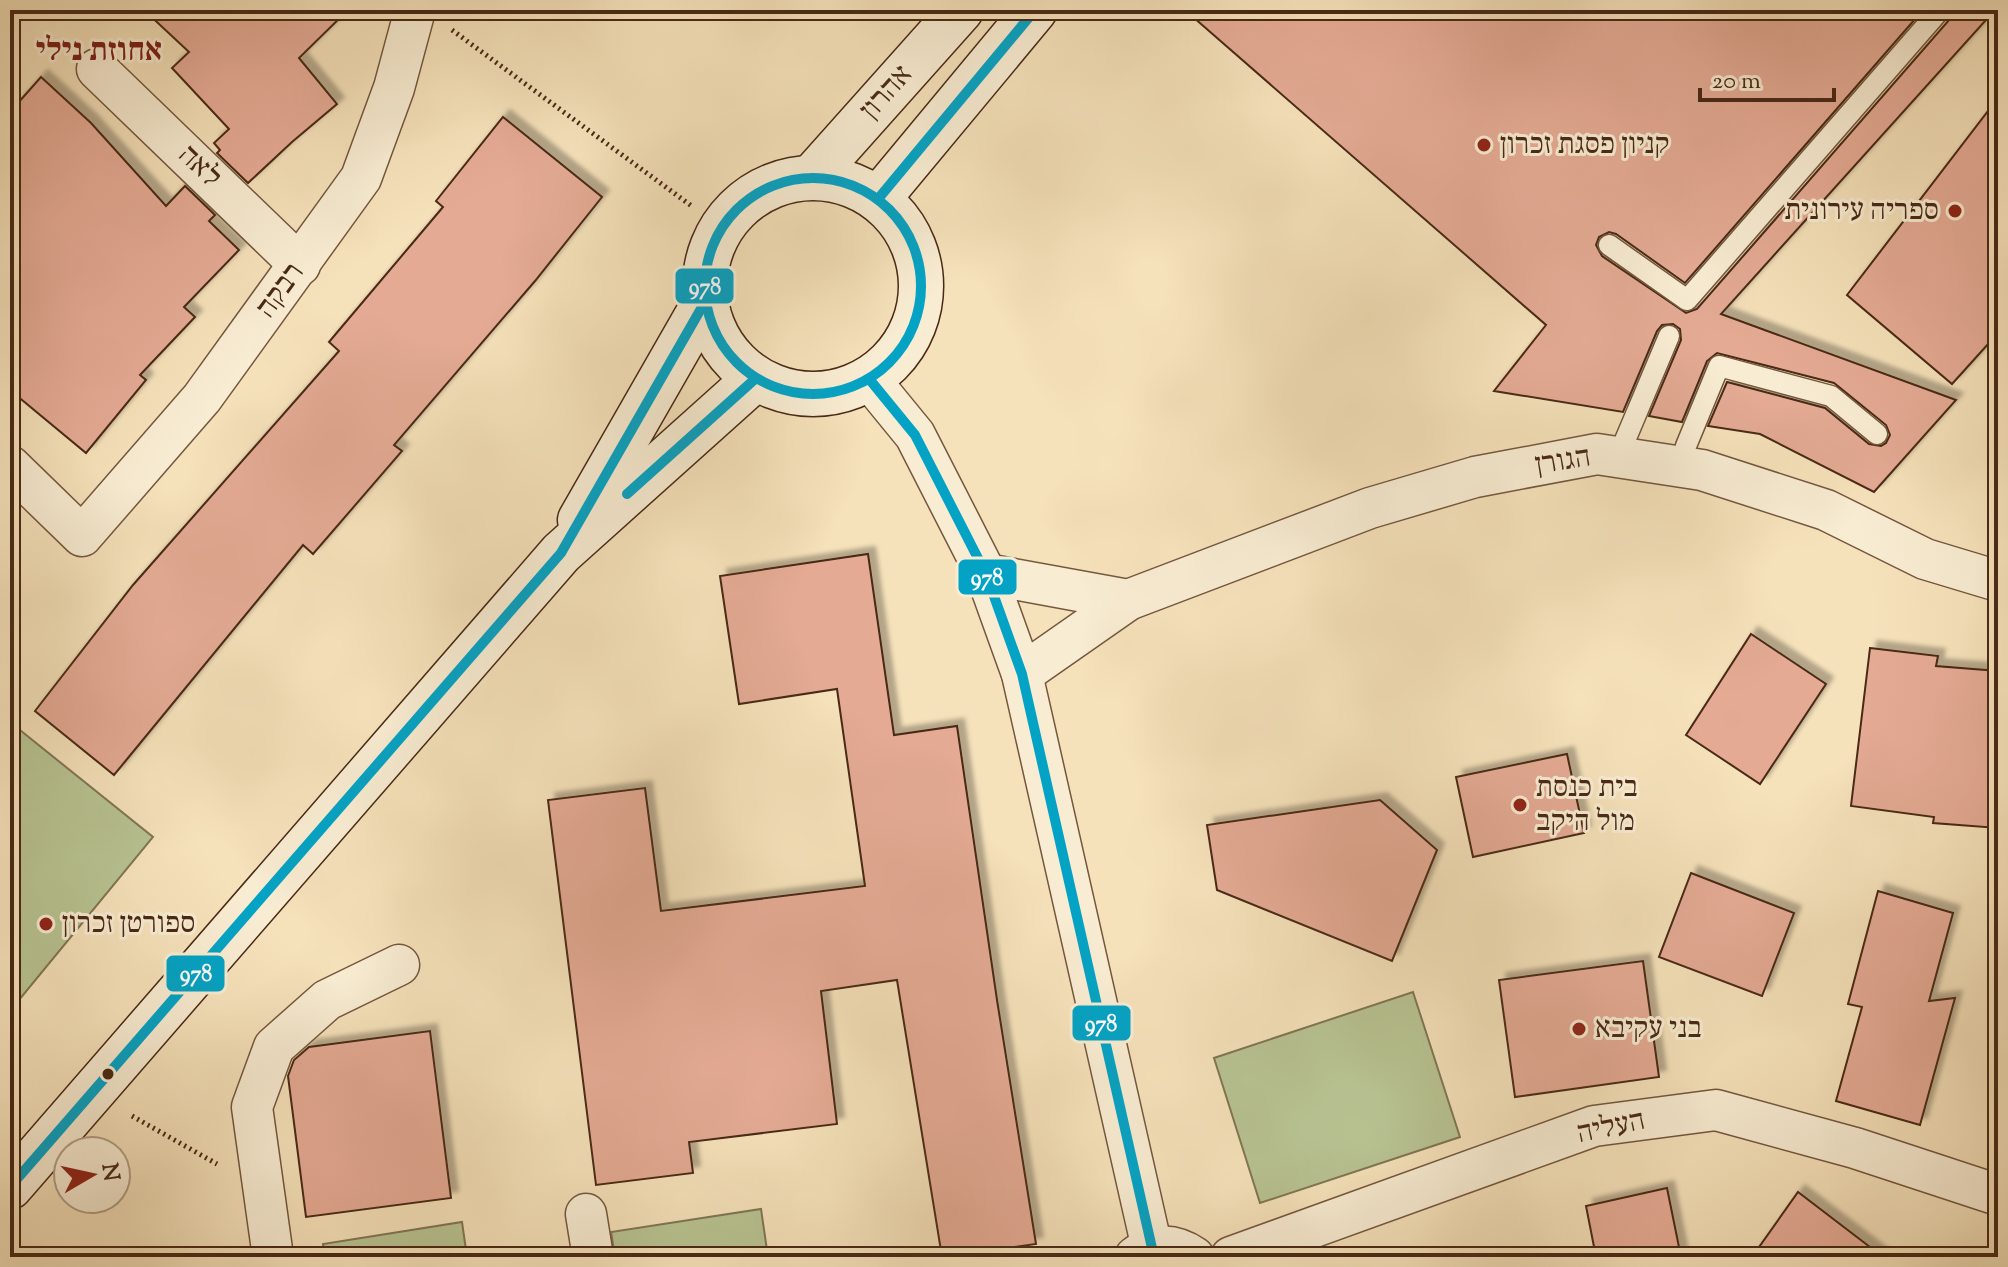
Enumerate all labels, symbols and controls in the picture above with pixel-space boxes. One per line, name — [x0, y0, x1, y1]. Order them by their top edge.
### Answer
district label: אחוזת נילי — [36, 29, 162, 75]
scale bar — [1700, 52, 1834, 102]
street label: אהרון — [851, 56, 923, 130]
text: 20 m — [1712, 65, 1761, 99]
place label: קניון פסגת זכרון — [1500, 124, 1670, 167]
street label: לאה — [167, 135, 231, 199]
marker: קניון פסגת זכרון — [1475, 136, 1493, 154]
place label: ספריה עירונית — [1784, 190, 1939, 233]
marker: ספריה עירונית — [1946, 202, 1964, 220]
street label: רבקה — [246, 254, 316, 328]
line badge: 978 — [674, 267, 735, 305]
text: 978 — [689, 273, 721, 305]
street label: הגורן — [1532, 436, 1594, 488]
line badge: 978 — [957, 558, 1018, 596]
text: 978 — [971, 564, 1003, 596]
place label: בית כנסת מול היקב — [1536, 767, 1638, 844]
marker: בית כנסת מול היקב — [1511, 796, 1529, 814]
place label: ספורטן זכרון — [62, 903, 195, 946]
marker: ספורטן זכרון — [37, 915, 55, 933]
line badge: 978 — [165, 954, 226, 993]
text: 978 — [180, 960, 212, 992]
line badge: 978 — [1071, 1004, 1132, 1042]
place label: בני עקיבא — [1595, 1008, 1702, 1051]
text: 978 — [1085, 1010, 1117, 1042]
marker: בני עקיבא — [1570, 1020, 1588, 1038]
unlabelled marker — [100, 1066, 116, 1082]
street label: העליה — [1573, 1100, 1649, 1156]
north arrow — [52, 1135, 132, 1215]
text: N — [92, 1161, 126, 1184]

